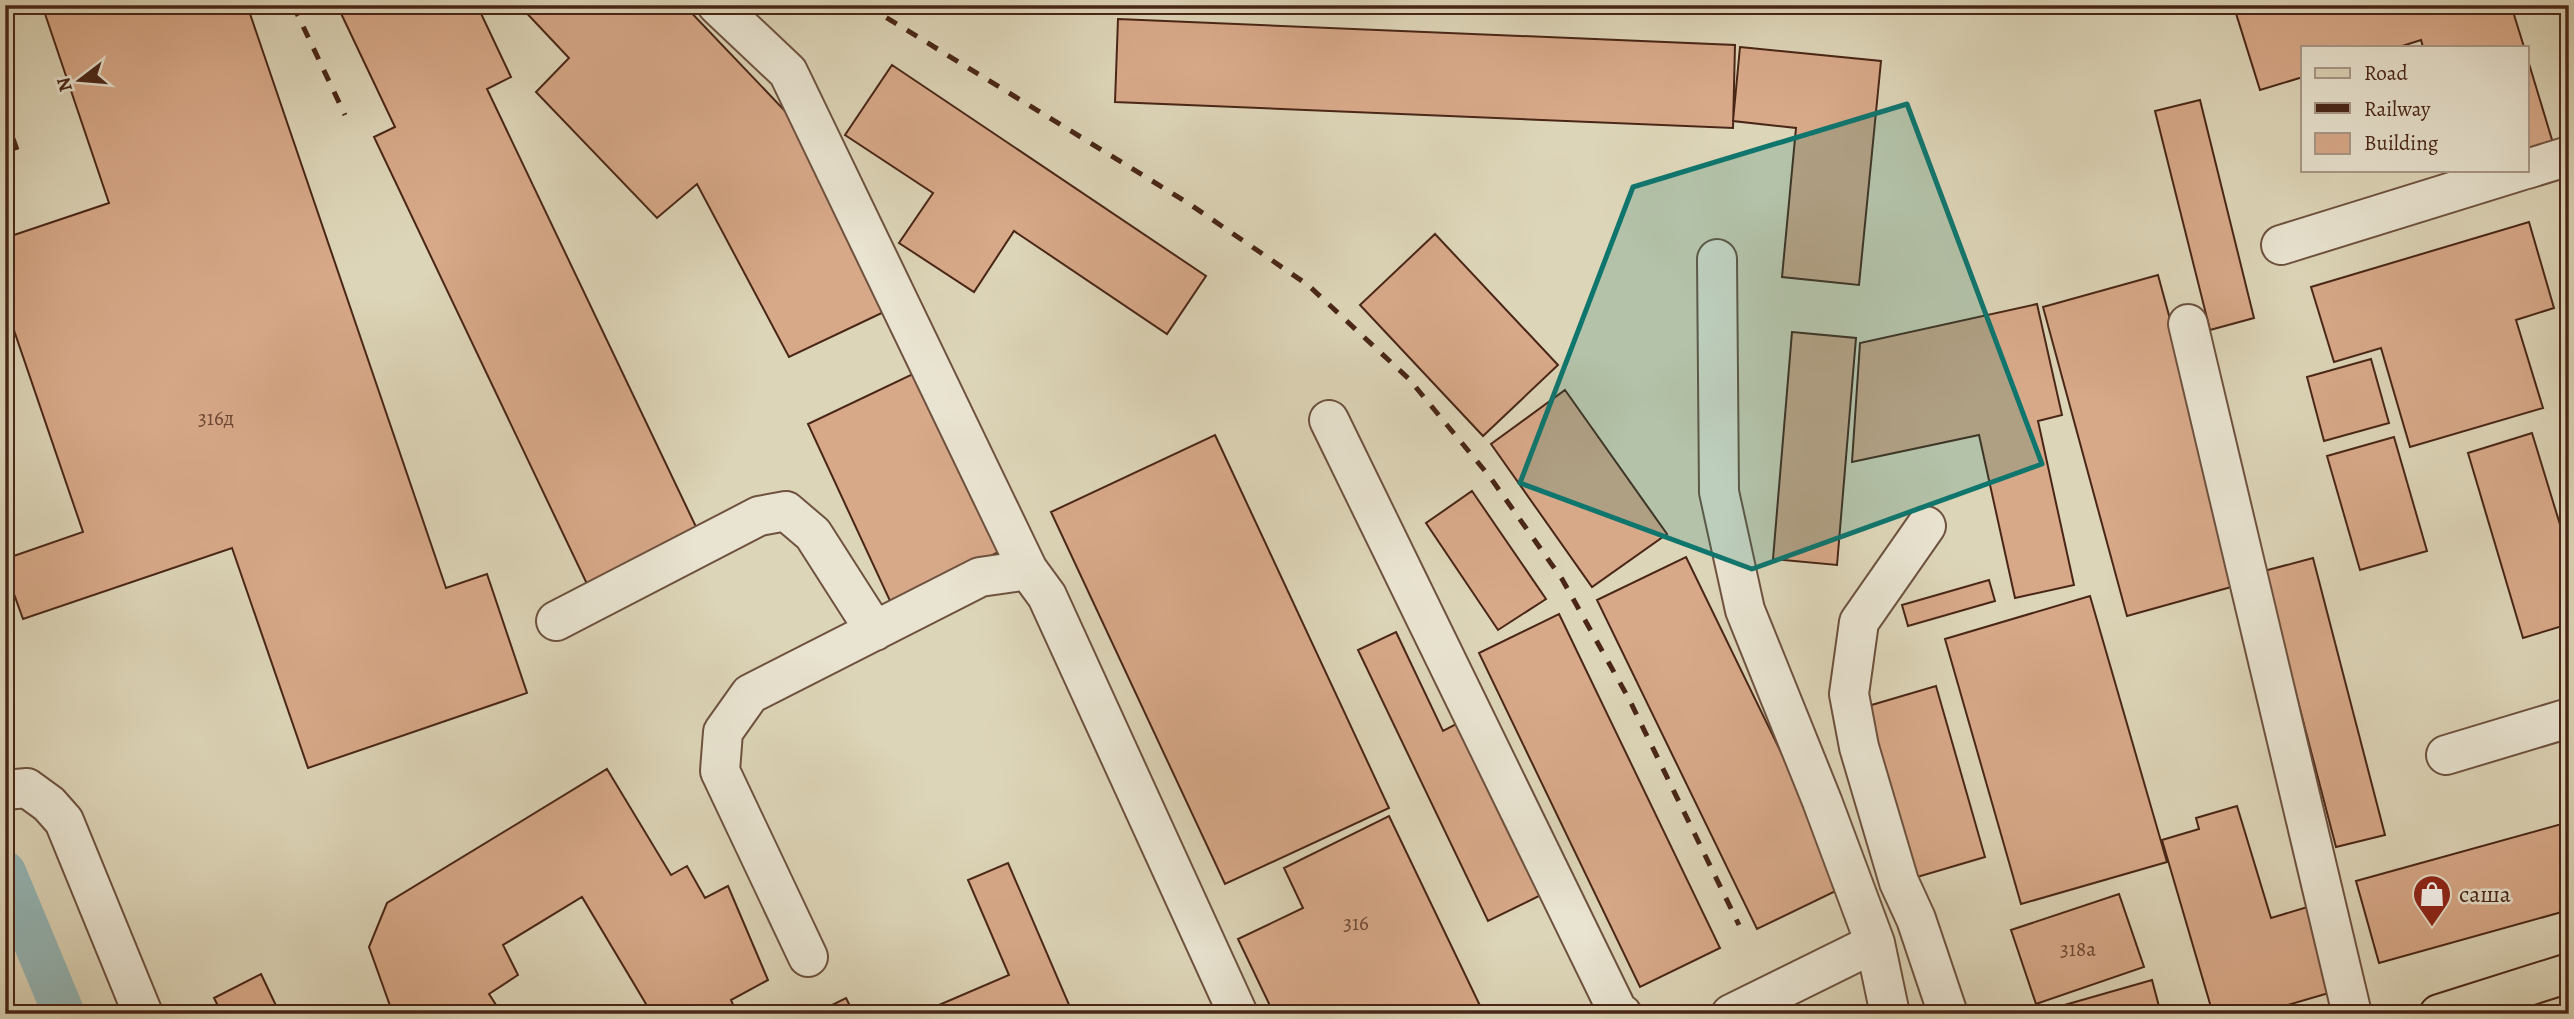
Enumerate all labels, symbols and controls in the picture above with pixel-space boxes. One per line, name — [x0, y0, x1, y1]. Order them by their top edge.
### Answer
north arrow — [46, 46, 116, 116]
legend — [2301, 46, 2528, 172]
text: Road — [2364, 59, 2408, 87]
text: N — [50, 74, 79, 95]
text: Railway — [2364, 95, 2431, 123]
text: Building — [2364, 129, 2439, 157]
house number: 316д — [198, 404, 234, 432]
shop icon: саша — [2411, 873, 2453, 928]
place label: саша — [2459, 878, 2511, 910]
house number: 316 — [1343, 909, 1369, 937]
house number: 318a — [2060, 935, 2096, 963]

